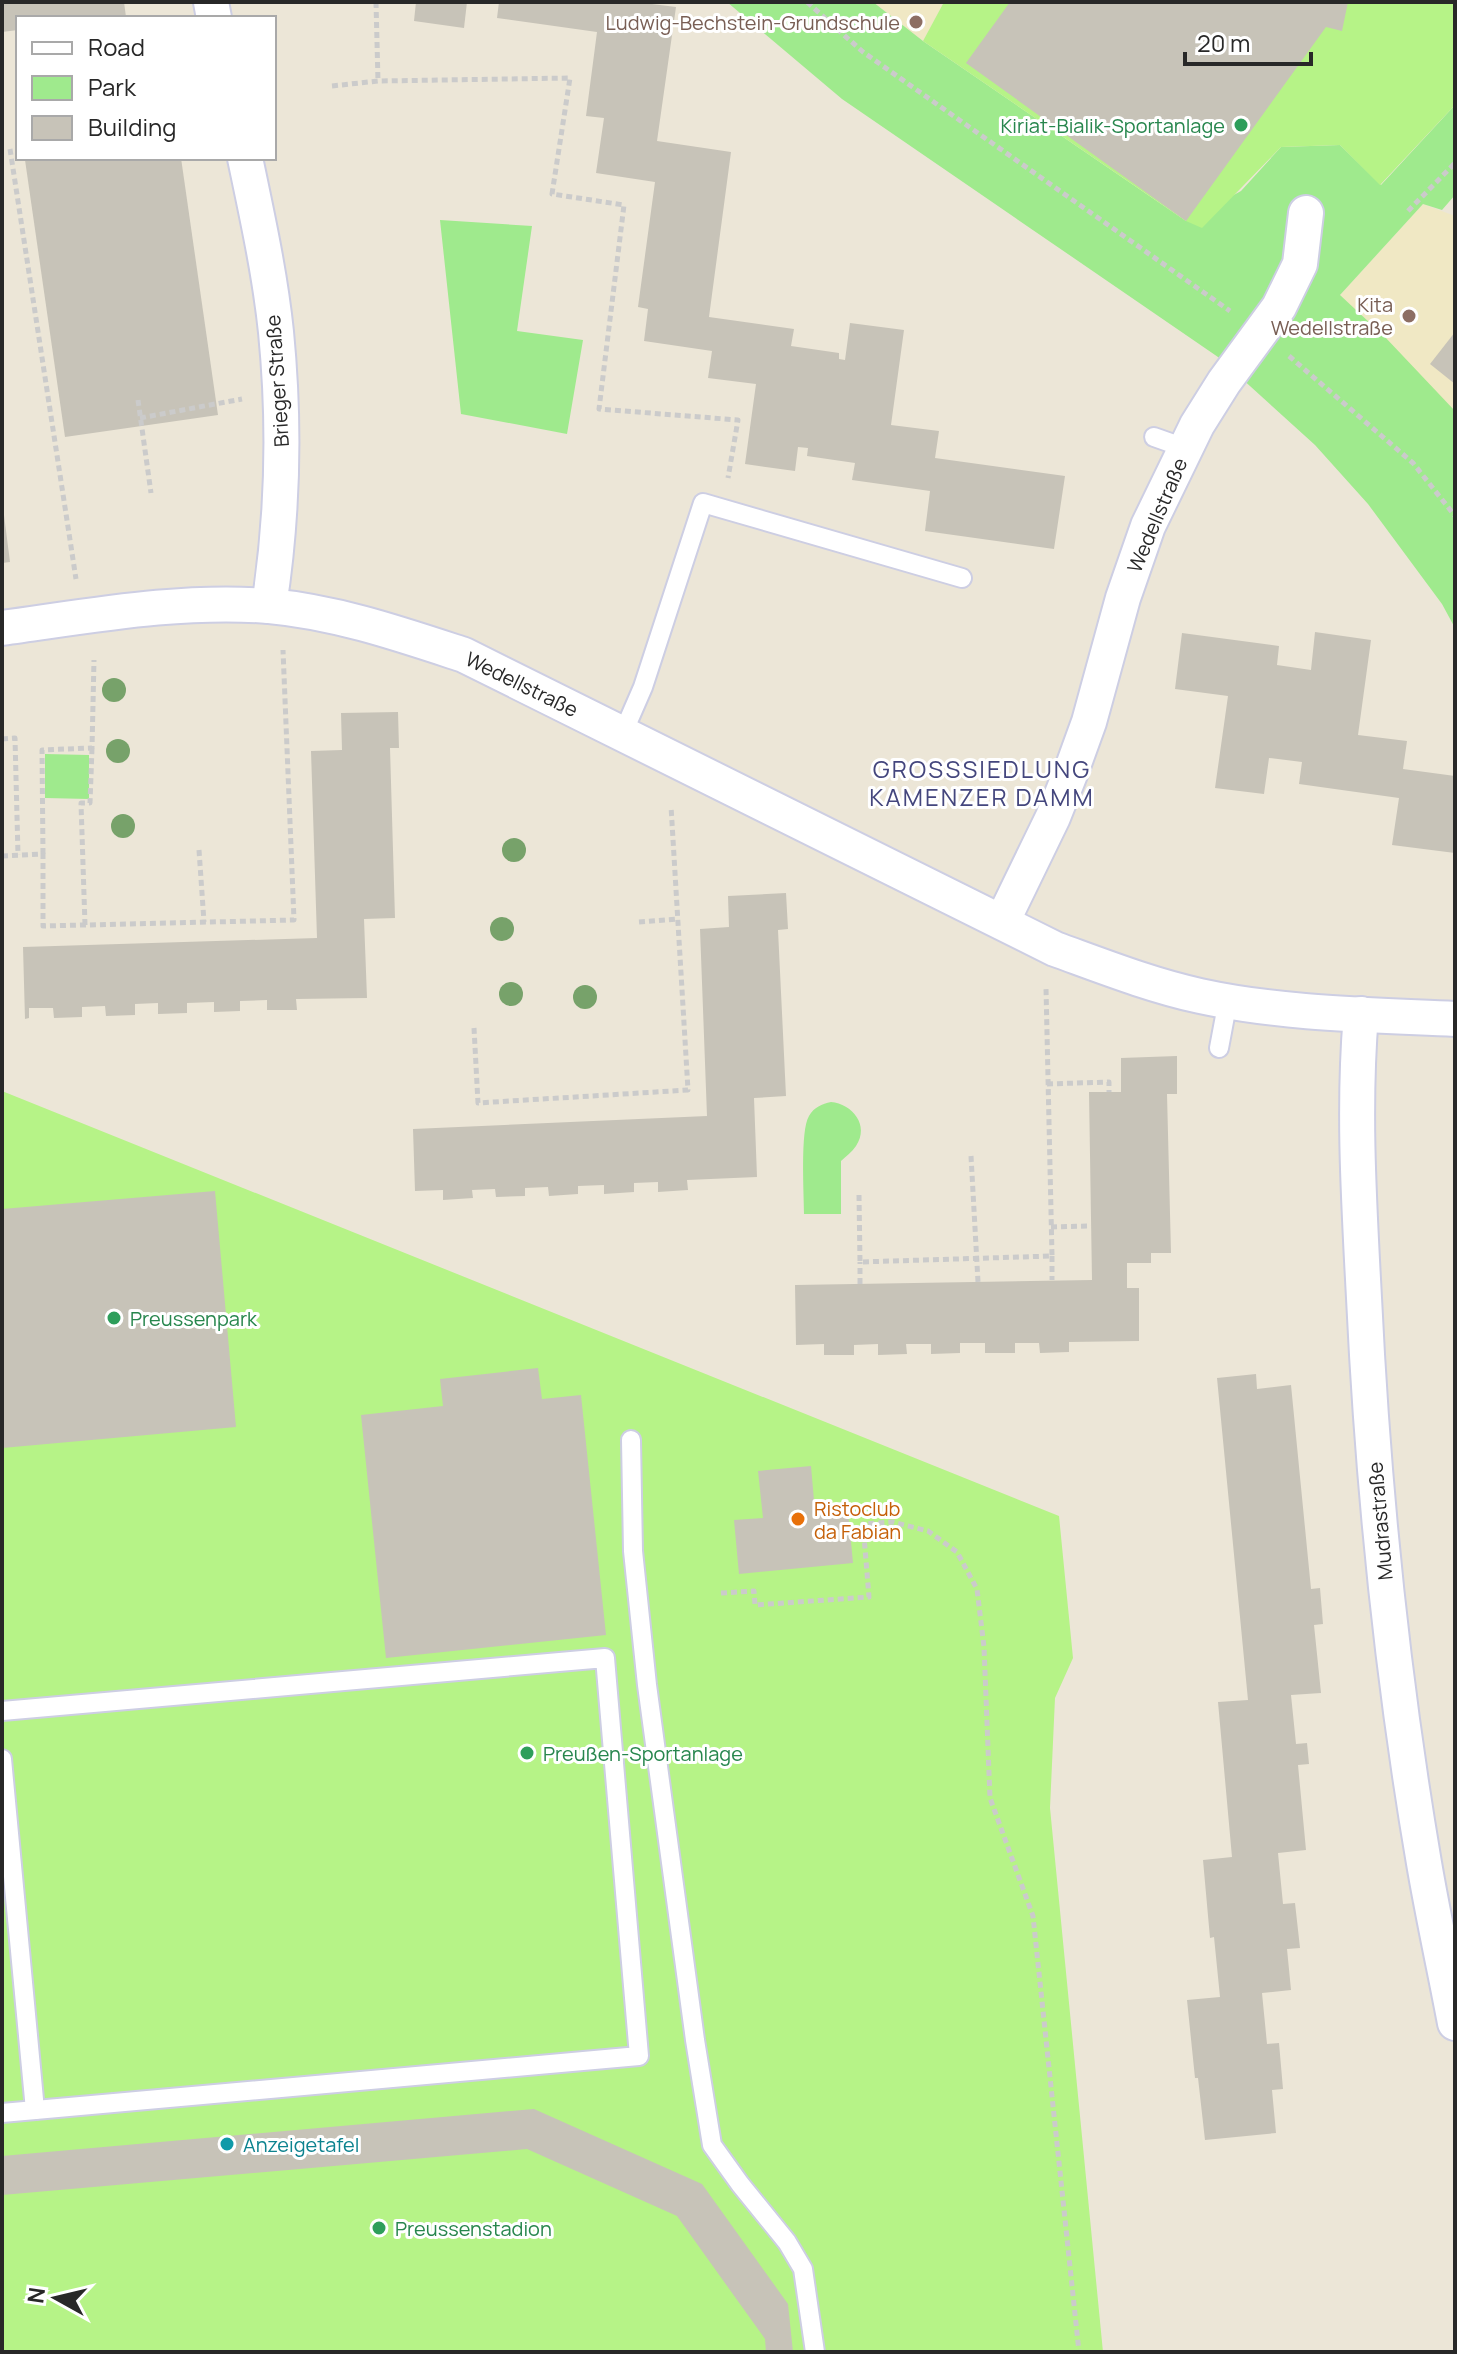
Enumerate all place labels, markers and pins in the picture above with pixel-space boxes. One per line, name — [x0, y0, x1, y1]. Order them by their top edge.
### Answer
place label: Ludwig-Bechstein-Grundschule — [606, 9, 900, 36]
marker: Ludwig-Bechstein-Grundschule — [907, 13, 925, 31]
place label: Kiriat-Bialik-Sportanlage — [1000, 112, 1225, 139]
marker: Kiriat-Bialik-Sportanlage — [1232, 116, 1250, 134]
place label: Kita Wedellstraße — [1271, 291, 1393, 341]
marker: Kita Wedellstraße — [1400, 307, 1418, 325]
place label: Preussenpark — [130, 1305, 258, 1332]
marker: Preussenpark — [105, 1309, 123, 1327]
place label: Ristoclub da Fabian — [814, 1495, 901, 1545]
marker: Ristoclub da Fabian — [789, 1510, 807, 1528]
place label: Preußen-Sportanlage — [543, 1740, 743, 1767]
marker: Preußen-Sportanlage — [518, 1744, 536, 1762]
place label: Anzeigetafel — [243, 2131, 359, 2158]
marker: Anzeigetafel — [218, 2135, 236, 2153]
place label: Preussenstadion — [395, 2215, 552, 2242]
marker: Preussenstadion — [370, 2219, 388, 2237]

